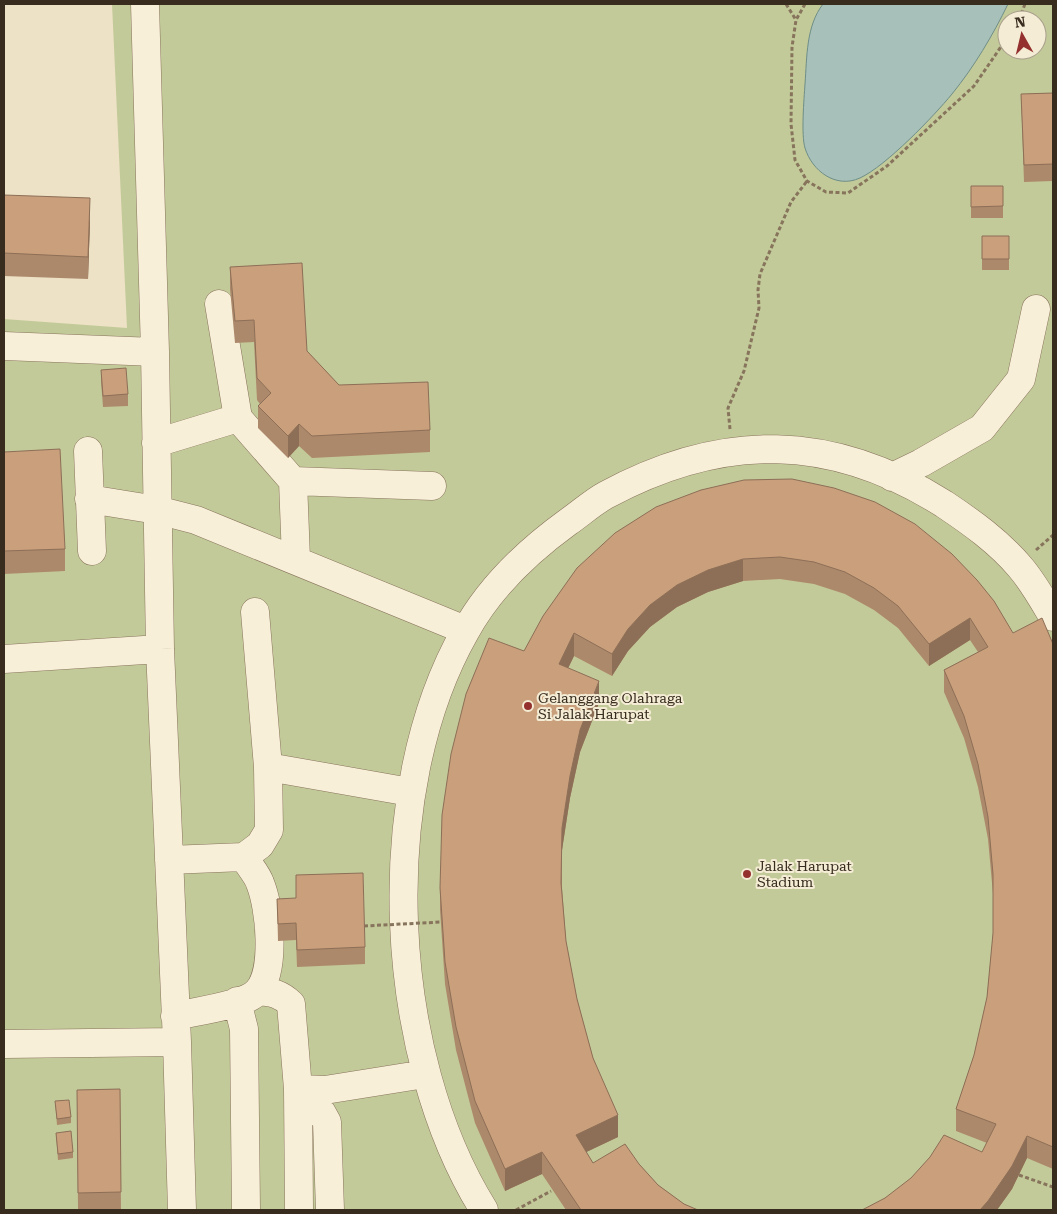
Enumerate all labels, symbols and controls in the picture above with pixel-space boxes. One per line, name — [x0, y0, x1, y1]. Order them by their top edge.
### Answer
north arrow — [997, 10, 1047, 60]
text: N — [1014, 13, 1027, 31]
place label: Gelanggang Olahraga Si Jalak Harupat — [538, 690, 683, 722]
marker: Gelanggang Olahraga Si Jalak Harupat — [522, 700, 534, 712]
place label: Jalak Harupat Stadium — [757, 858, 852, 890]
marker: Jalak Harupat Stadium — [741, 868, 753, 880]

